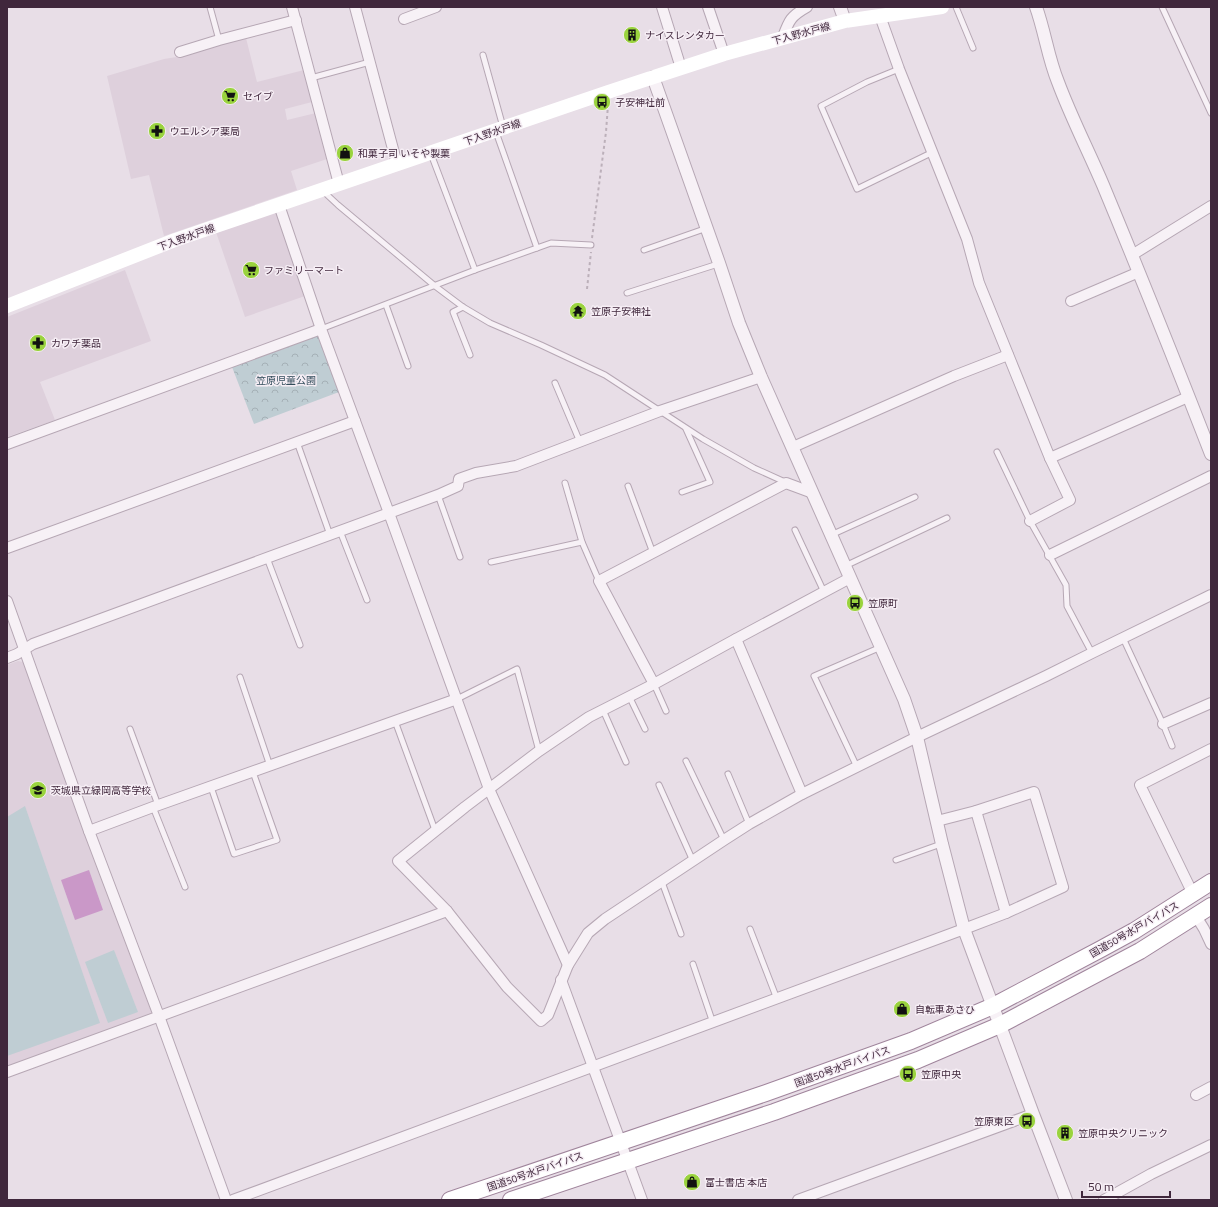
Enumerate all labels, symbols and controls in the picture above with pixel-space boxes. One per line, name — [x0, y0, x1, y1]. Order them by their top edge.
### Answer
street label: 下入野水戸線 — [770, 18, 832, 48]
building icon: ナイスレンタカー — [622, 25, 642, 45]
place label: ナイスレンタカー — [645, 28, 725, 43]
supermarket icon: セイブ — [220, 86, 240, 106]
place label: セイブ — [243, 89, 273, 104]
bus stop icon: 子安神社前 — [592, 92, 612, 112]
place label: 子安神社前 — [615, 95, 665, 110]
street label: 下入野水戸線 — [461, 116, 523, 149]
pharmacy icon: ウエルシア薬局 — [147, 121, 167, 141]
place label: ウエルシア薬局 — [170, 124, 240, 139]
shop icon: 和菓子司 いそや製菓 — [335, 143, 355, 163]
place label: 和菓子司 いそや製菓 — [358, 146, 450, 161]
street label: 下入野水戸線 — [155, 220, 217, 255]
supermarket icon: ファミリーマート — [241, 260, 261, 280]
place label: ファミリーマート — [264, 263, 344, 278]
temple icon: 笠原子安神社 — [568, 301, 588, 321]
place label: 笠原子安神社 — [591, 304, 651, 319]
pharmacy icon: カワチ薬品 — [28, 333, 48, 353]
place label: カワチ薬品 — [51, 336, 101, 351]
park label: 笠原児童公園 — [256, 373, 316, 388]
bus stop icon: 笠原町 — [845, 593, 865, 613]
place label: 笠原町 — [868, 596, 898, 611]
school or university icon: 茨城県立緑岡高等学校 — [28, 780, 48, 800]
place label: 茨城県立緑岡高等学校 — [51, 783, 151, 798]
street label: 国道50号水戸バイパス — [1087, 898, 1182, 961]
shop icon: 自転車あさひ — [892, 999, 912, 1019]
place label: 自転車あさひ — [915, 1002, 975, 1017]
street label: 国道50号水戸バイパス — [792, 1042, 892, 1091]
bus stop icon: 笠原中央 — [898, 1064, 918, 1084]
place label: 笠原中央 — [921, 1067, 962, 1082]
bus stop icon: 笠原東区 — [1017, 1111, 1037, 1131]
place label: 笠原東区 — [974, 1114, 1014, 1129]
building icon: 笠原中央クリニック — [1055, 1123, 1075, 1143]
place label: 笠原中央クリニック — [1078, 1126, 1168, 1141]
street label: 国道50号水戸バイパス — [485, 1148, 585, 1195]
shop icon: 富士書店 本店 — [682, 1172, 702, 1192]
scale bar — [1082, 1173, 1170, 1199]
place label: 富士書店 本店 — [705, 1175, 767, 1190]
text: 50 m — [1088, 1177, 1114, 1196]

